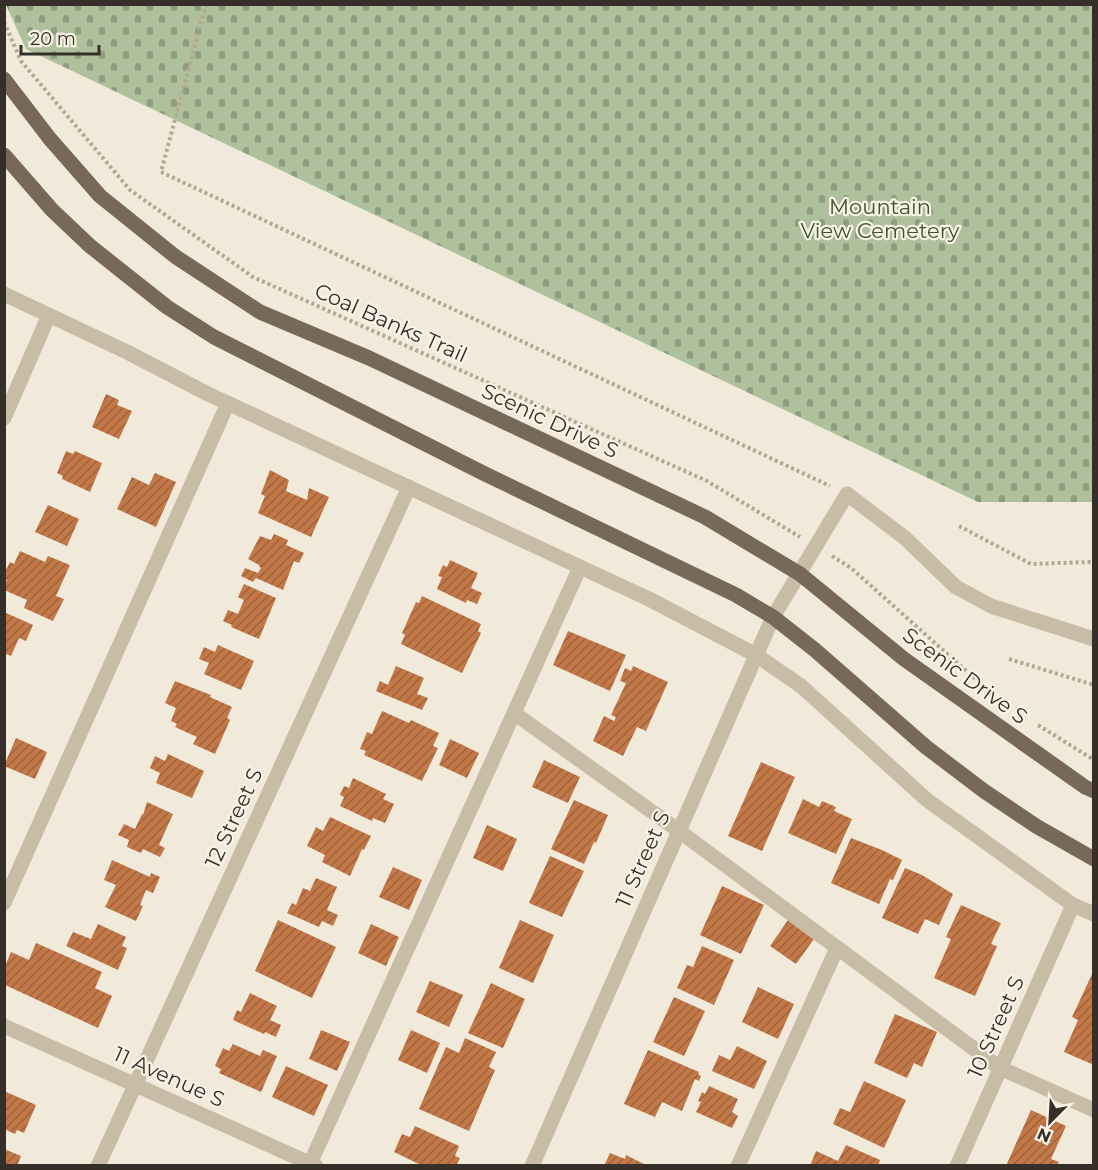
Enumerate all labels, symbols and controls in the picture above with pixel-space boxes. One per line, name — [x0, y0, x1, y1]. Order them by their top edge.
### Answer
scale bar — [21, 18, 99, 56]
text: 20 m — [30, 28, 76, 50]
park label: Mountain View Cemetery — [801, 194, 960, 243]
street label: Coal Banks Trail — [311, 278, 471, 367]
street label: Scenic Drive S — [478, 378, 622, 463]
street label: Scenic Drive S — [898, 622, 1032, 729]
street label: 12 Street S — [200, 764, 267, 872]
street label: 11 Street S — [610, 807, 675, 911]
street label: 10 Street S — [962, 972, 1029, 1082]
street label: 11 Avenue S — [110, 1041, 228, 1112]
north arrow — [1020, 1092, 1080, 1152]
text: N — [1034, 1124, 1054, 1147]

